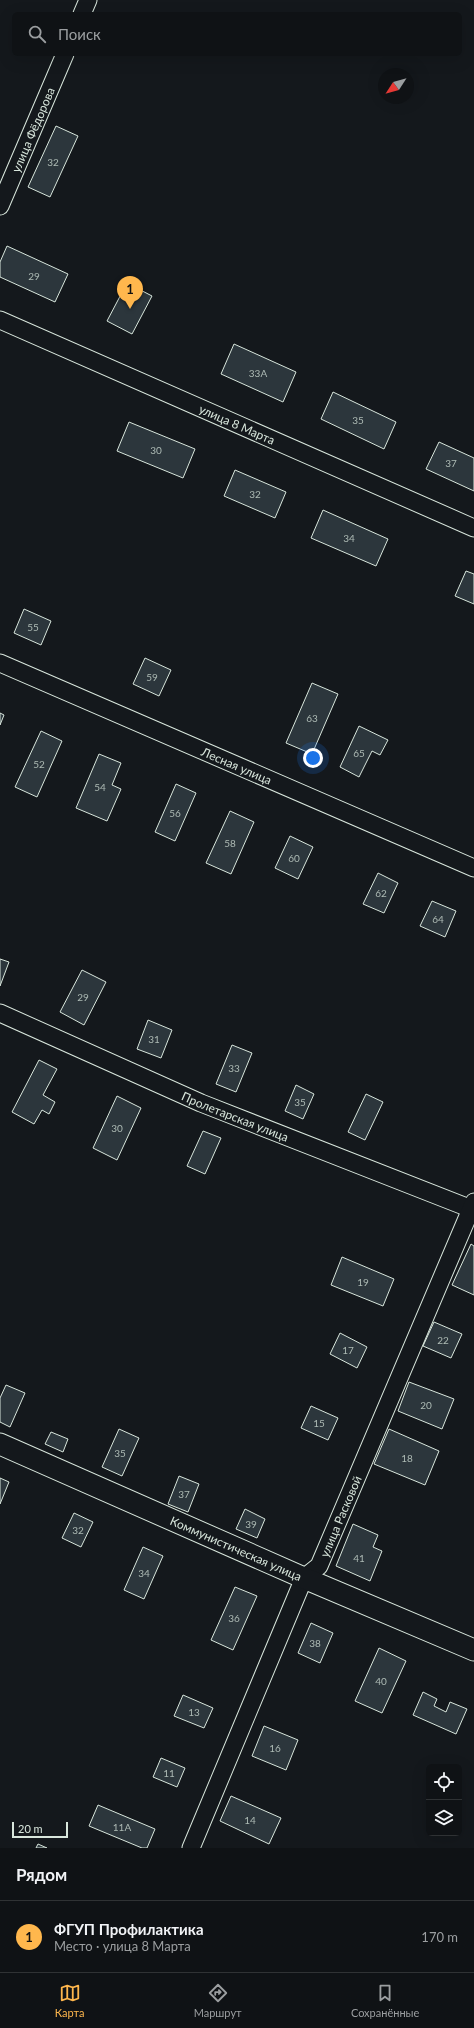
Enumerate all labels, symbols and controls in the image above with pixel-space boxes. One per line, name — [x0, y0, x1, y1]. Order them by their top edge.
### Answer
search box — [12, 12, 462, 56]
icon: search — [26, 23, 48, 45]
text: Поиск — [58, 25, 101, 43]
north arrow — [378, 68, 414, 104]
street label: улица Фёдорова — [8, 85, 57, 175]
house number: 32 — [47, 156, 59, 168]
house number: 29 — [28, 270, 40, 282]
pin: 1 — [117, 276, 143, 309]
house number: 33А — [249, 367, 267, 379]
street label: улица 8 Марта — [197, 401, 277, 447]
house number: 35 — [352, 414, 364, 426]
house number: 30 — [150, 444, 162, 456]
house number: 37 — [445, 457, 457, 469]
house number: 32 — [249, 488, 261, 500]
house number: 34 — [343, 532, 355, 544]
house number: 55 — [27, 621, 39, 633]
house number: 59 — [146, 671, 158, 683]
house number: 63 — [306, 712, 318, 724]
street label: Лесная улица — [198, 743, 274, 787]
house number: 65 — [353, 747, 365, 759]
your location — [303, 748, 323, 768]
house number: 52 — [33, 758, 45, 770]
house number: 54 — [94, 781, 106, 793]
house number: 56 — [169, 807, 181, 819]
house number: 58 — [224, 837, 236, 849]
house number: 60 — [288, 852, 300, 864]
house number: 62 — [375, 887, 387, 899]
house number: 64 — [432, 913, 444, 925]
house number: 29 — [77, 991, 89, 1003]
house number: 31 — [148, 1033, 160, 1045]
house number: 33 — [228, 1062, 240, 1074]
street label: Пролетарская улица — [180, 1088, 291, 1144]
house number: 35 — [294, 1096, 306, 1108]
house number: 30 — [111, 1122, 123, 1134]
house number: 19 — [357, 1276, 369, 1288]
house number: 22 — [437, 1334, 449, 1346]
house number: 17 — [342, 1344, 354, 1356]
house number: 20 — [420, 1399, 432, 1411]
house number: 15 — [313, 1417, 325, 1429]
house number: 35 — [114, 1447, 126, 1459]
house number: 18 — [401, 1452, 413, 1464]
street label: улица Расковой — [316, 1473, 364, 1559]
house number: 37 — [178, 1488, 190, 1500]
street label: Коммунистическая улица — [168, 1513, 304, 1584]
house number: 39 — [245, 1518, 257, 1530]
house number: 32 — [72, 1524, 84, 1536]
house number: 41 — [353, 1552, 365, 1564]
house number: 34 — [138, 1567, 150, 1579]
house number: 36 — [228, 1612, 240, 1624]
house number: 38 — [309, 1637, 321, 1649]
house number: 40 — [375, 1675, 387, 1687]
house number: 13 — [188, 1706, 200, 1718]
house number: 16 — [269, 1742, 281, 1754]
map controls — [426, 1764, 462, 1836]
button: locate — [426, 1764, 462, 1800]
house number: 11 — [163, 1767, 175, 1779]
button: layers — [426, 1800, 462, 1836]
house number: 14 — [244, 1814, 256, 1826]
scale bar — [12, 1820, 68, 1839]
house number: 11А — [113, 1821, 131, 1833]
text: 20 m — [18, 1822, 43, 1835]
text: Рядом — [16, 1864, 67, 1885]
text: ФГУП Профилактика — [54, 1920, 204, 1938]
text: 1 — [25, 1929, 33, 1945]
text: 170 m — [421, 1929, 458, 1945]
text: Место · улица 8 Марта — [54, 1938, 191, 1954]
tab: Карта — [55, 1982, 84, 2019]
tab: Маршрут — [194, 1982, 242, 2019]
tab: Сохранённые — [351, 1982, 419, 2019]

